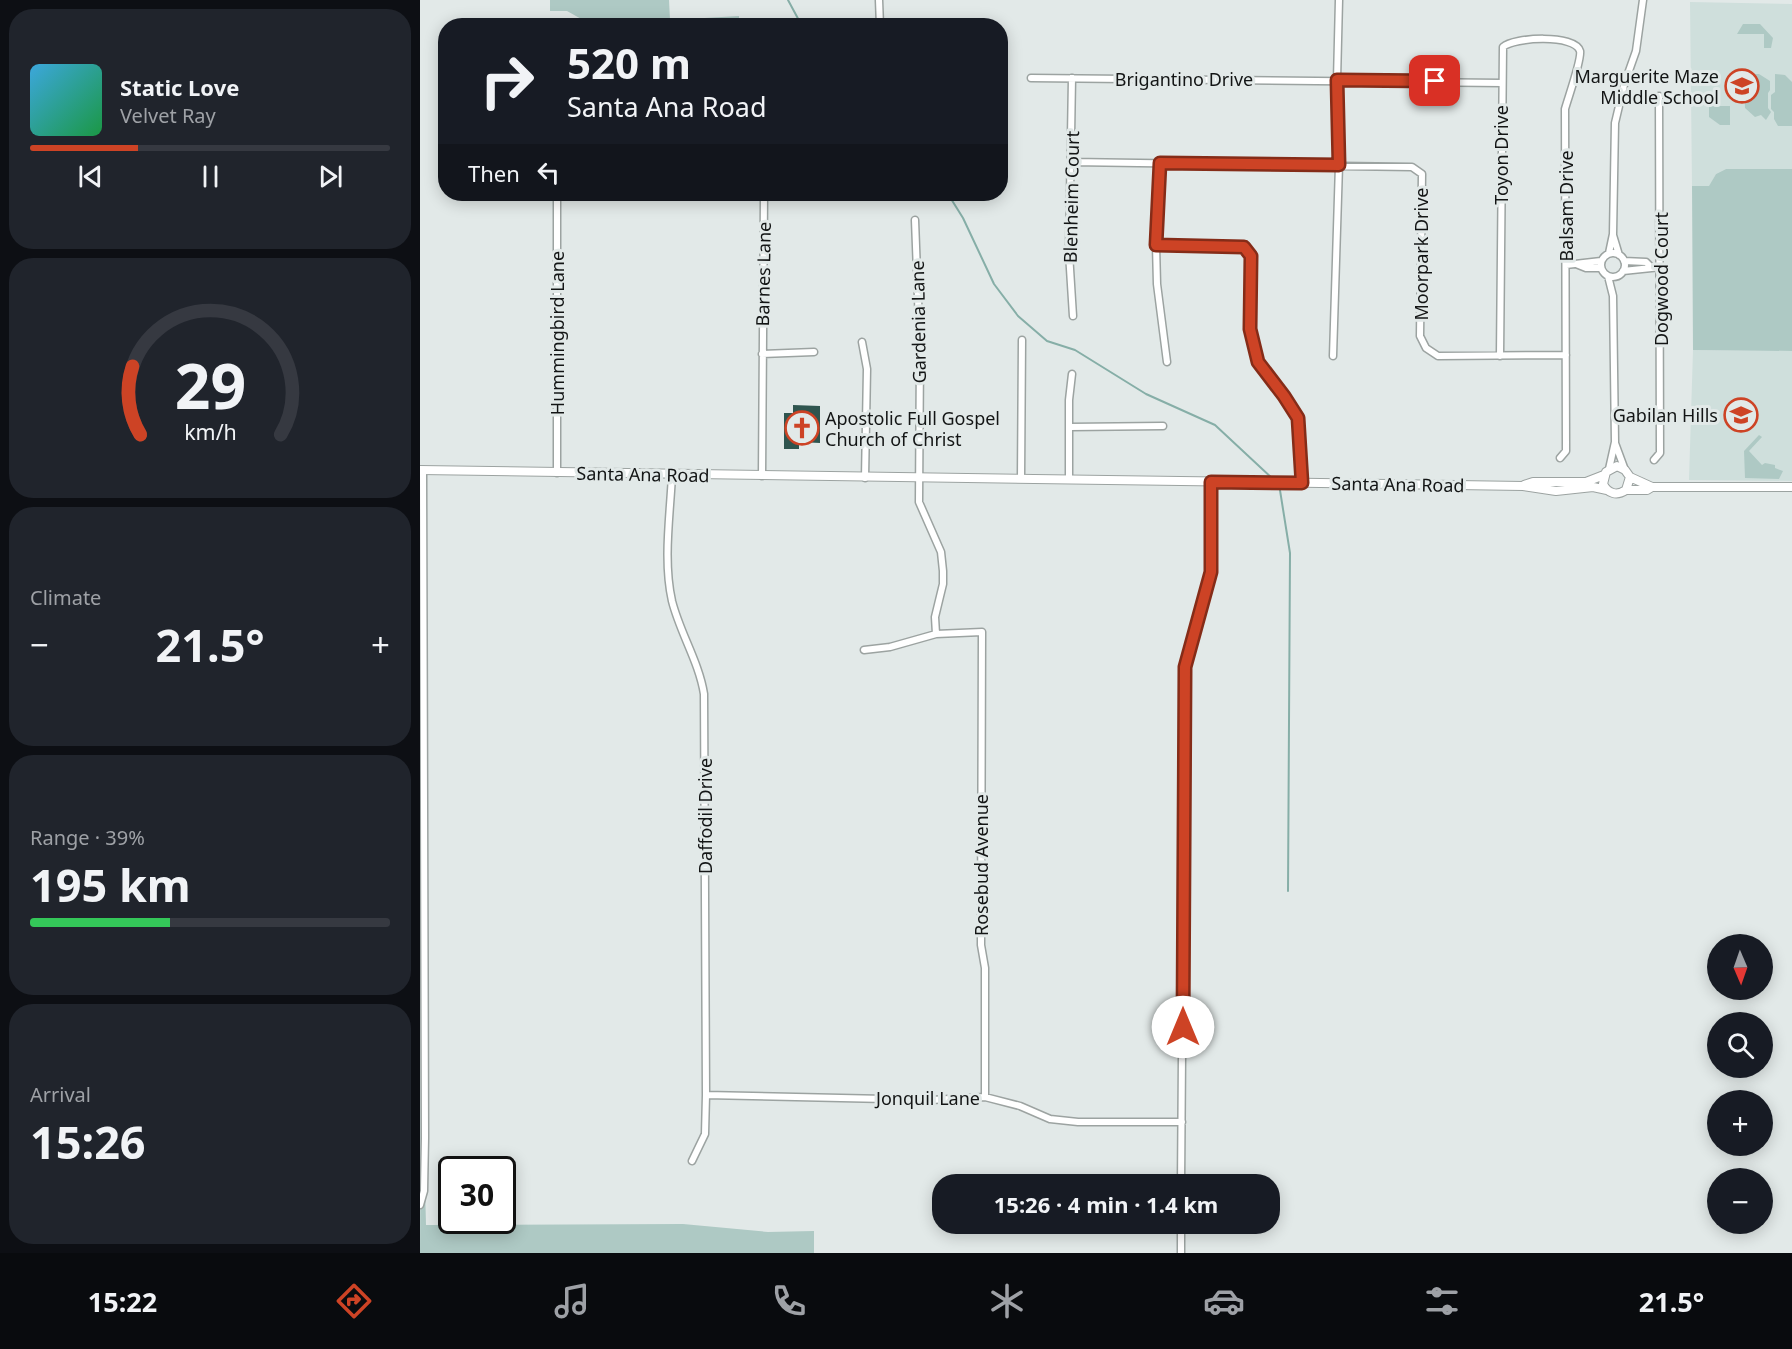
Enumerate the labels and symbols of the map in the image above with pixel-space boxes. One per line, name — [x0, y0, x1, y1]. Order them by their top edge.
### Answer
pin — [1409, 55, 1460, 106]
place label: Marguerite Maze Middle School — [1575, 64, 1719, 109]
street label: Brigantino Drive — [1115, 67, 1253, 91]
school or university icon: Marguerite Maze Middle School — [1724, 68, 1760, 104]
street label: Toyon Drive — [1489, 105, 1513, 205]
street label: Blenheim Court — [1058, 130, 1084, 263]
street label: Balsam Drive — [1554, 150, 1578, 262]
street label: Moorpark Drive — [1409, 188, 1433, 320]
street label: Dogwood Court — [1649, 211, 1673, 346]
street label: Barnes Lane — [750, 221, 776, 327]
street label: Hummingbird Lane — [545, 251, 569, 415]
street label: Gardenia Lane — [905, 260, 931, 384]
school or university icon: Gabilan Hills — [1723, 397, 1759, 433]
place label: Gabilan Hills — [1613, 403, 1718, 427]
place label: Apostolic Full Gospel Church of Christ — [825, 406, 1000, 451]
church icon: Apostolic Full Gospel Church of Christ — [784, 410, 820, 446]
street label: Santa Ana Road — [576, 461, 710, 487]
street label: Santa Ana Road — [1331, 471, 1465, 497]
street label: Daffodil Drive — [693, 758, 717, 874]
street label: Rosebud Avenue — [969, 794, 993, 936]
north arrow — [1707, 934, 1773, 1000]
position arrow — [1151, 995, 1215, 1059]
street label: Jonquil Lane — [874, 1086, 980, 1110]
speed limit sign: 30 — [438, 1156, 516, 1234]

